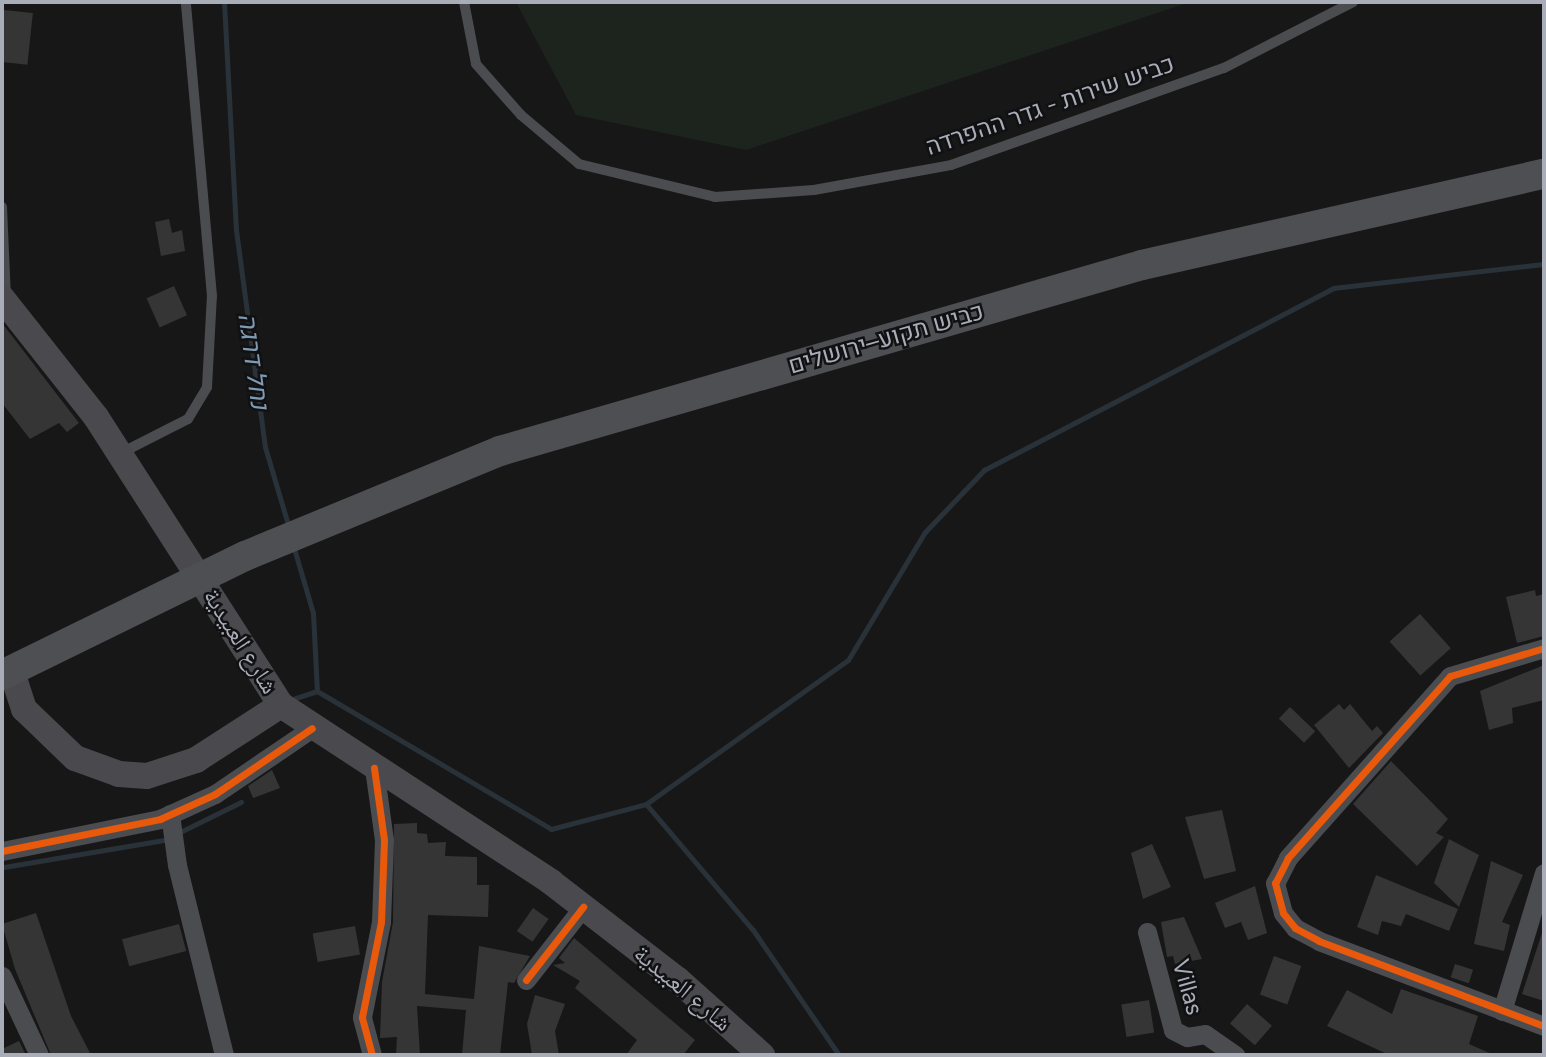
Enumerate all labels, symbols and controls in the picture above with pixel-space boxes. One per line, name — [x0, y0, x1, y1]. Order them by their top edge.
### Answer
street label: כביש שירות - גדר ההפרדה — [922, 49, 1178, 161]
street label: כביש תקוע–ירושלים — [785, 296, 987, 380]
water label: נחל דרגה — [231, 311, 275, 411]
street label: شارع العبيدية — [197, 583, 285, 699]
street label: شارع العبيدية — [628, 939, 738, 1037]
street label: Villas — [1166, 956, 1210, 1018]

